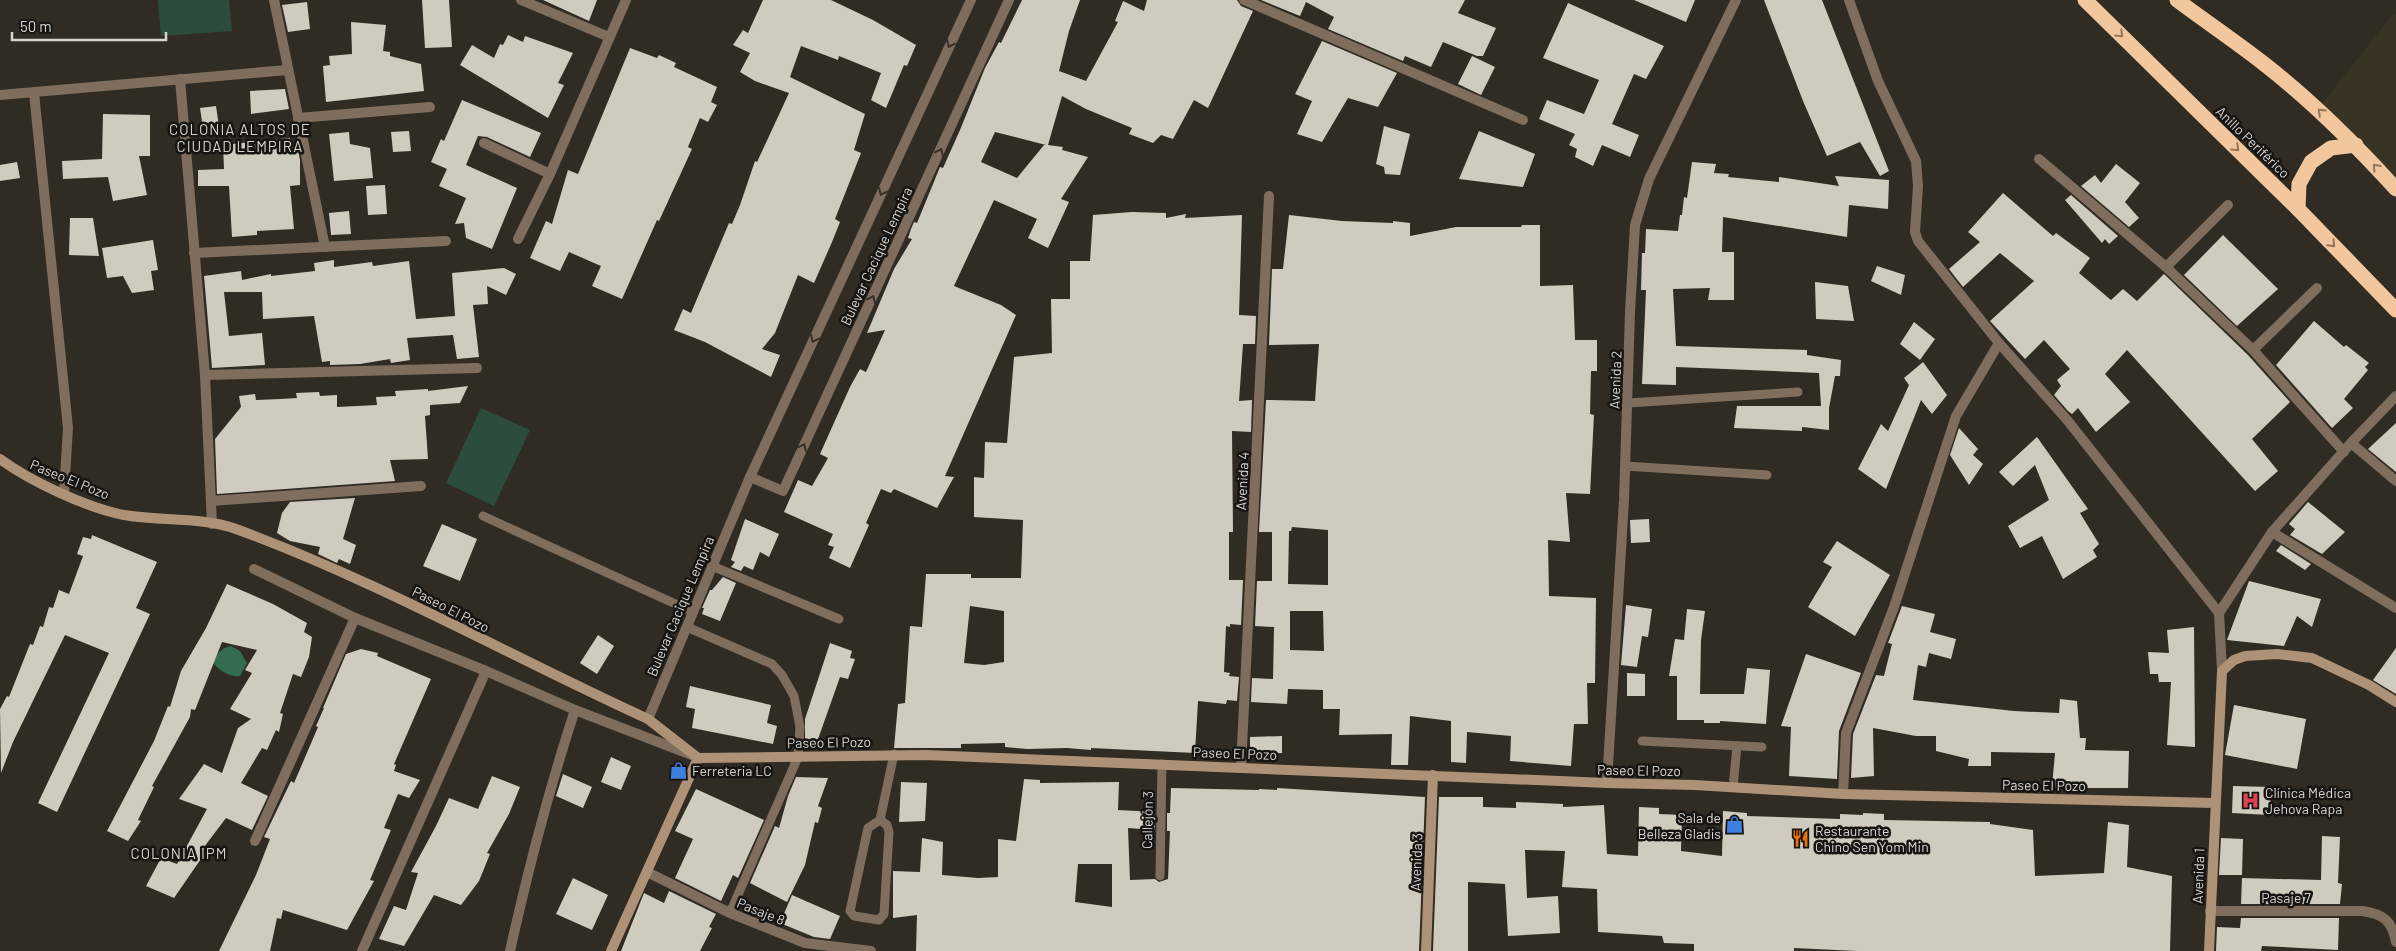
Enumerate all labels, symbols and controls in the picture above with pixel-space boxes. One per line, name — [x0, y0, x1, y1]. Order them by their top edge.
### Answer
scale bar — [12, 10, 166, 42]
text: 50 m — [20, 17, 52, 35]
one-way arrow — [2114, 28, 2123, 37]
one-way arrow — [946, 39, 956, 48]
street label: Anillo Periférico — [2213, 103, 2293, 181]
one-way arrow — [2317, 109, 2326, 118]
district label: COLONIA ALTOS DE CIUDAD LEMPIRA — [169, 120, 311, 155]
one-way arrow — [2230, 142, 2239, 151]
one-way arrow — [933, 148, 944, 157]
one-way arrow — [2373, 164, 2382, 173]
street label: Bulevar Cacique Lempira — [836, 184, 916, 328]
one-way arrow — [878, 187, 888, 196]
one-way arrow — [2326, 238, 2335, 247]
one-way arrow — [865, 296, 875, 305]
one-way arrow — [809, 334, 820, 343]
street label: Avenida 2 — [1605, 351, 1625, 409]
one-way arrow — [797, 443, 808, 452]
street label: Avenida 4 — [1232, 451, 1252, 511]
street label: Paseo El Pozo — [28, 455, 112, 503]
street label: Bulevar Cacique Lempira — [643, 533, 717, 679]
street label: Paseo El Pozo — [410, 582, 492, 636]
street label: Paseo El Pozo — [787, 733, 871, 751]
street label: Paseo El Pozo — [1193, 743, 1277, 763]
shop icon: Ferreteria LC — [668, 760, 688, 780]
street label: Paseo El Pozo — [1597, 761, 1681, 779]
place label: Ferreteria LC — [692, 762, 772, 779]
street label: Paseo El Pozo — [2002, 776, 2086, 794]
place label: Clínica Médica Jehova Rapa — [2265, 784, 2351, 817]
hospital icon: Clínica Médica Jehova Rapa — [2241, 790, 2261, 810]
street label: Callejón 3 — [1138, 791, 1156, 849]
place label: Sala de Belleza Gladis — [1638, 809, 1721, 842]
shop icon: Sala de Belleza Gladis — [1725, 815, 1745, 835]
place label: Restaurante Chino Sen Yom Min — [1815, 822, 1929, 855]
restaurant icon: Restaurante Chino Sen Yom Min — [1791, 828, 1811, 848]
street label: Avenida 3 — [1406, 833, 1426, 891]
district label: COLONIA IPM — [131, 844, 227, 862]
street label: Avenida 1 — [2189, 848, 2207, 904]
street label: Pasaje 7 — [2261, 889, 2311, 906]
street label: Pasaje 8 — [735, 894, 787, 928]

